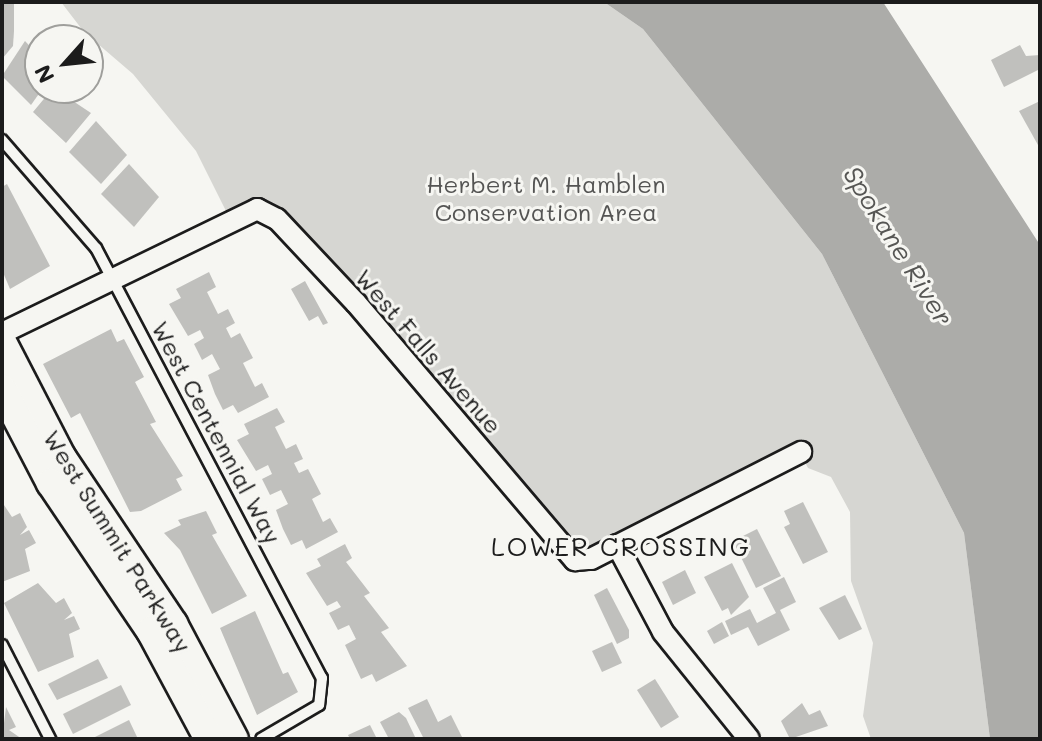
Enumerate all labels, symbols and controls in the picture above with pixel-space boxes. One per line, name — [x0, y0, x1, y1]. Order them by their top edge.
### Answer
north arrow — [24, 24, 104, 104]
text: N — [27, 60, 61, 88]
water label: Spokane River — [836, 160, 960, 332]
park label: Herbert M. Hamblen Conservation Area — [426, 170, 666, 226]
street label: West Falls Avenue — [350, 263, 508, 439]
street label: West Centennial Way — [146, 316, 288, 548]
street label: West Summit Parkway — [38, 424, 198, 658]
district label: LOWER CROSSING — [491, 531, 751, 563]

